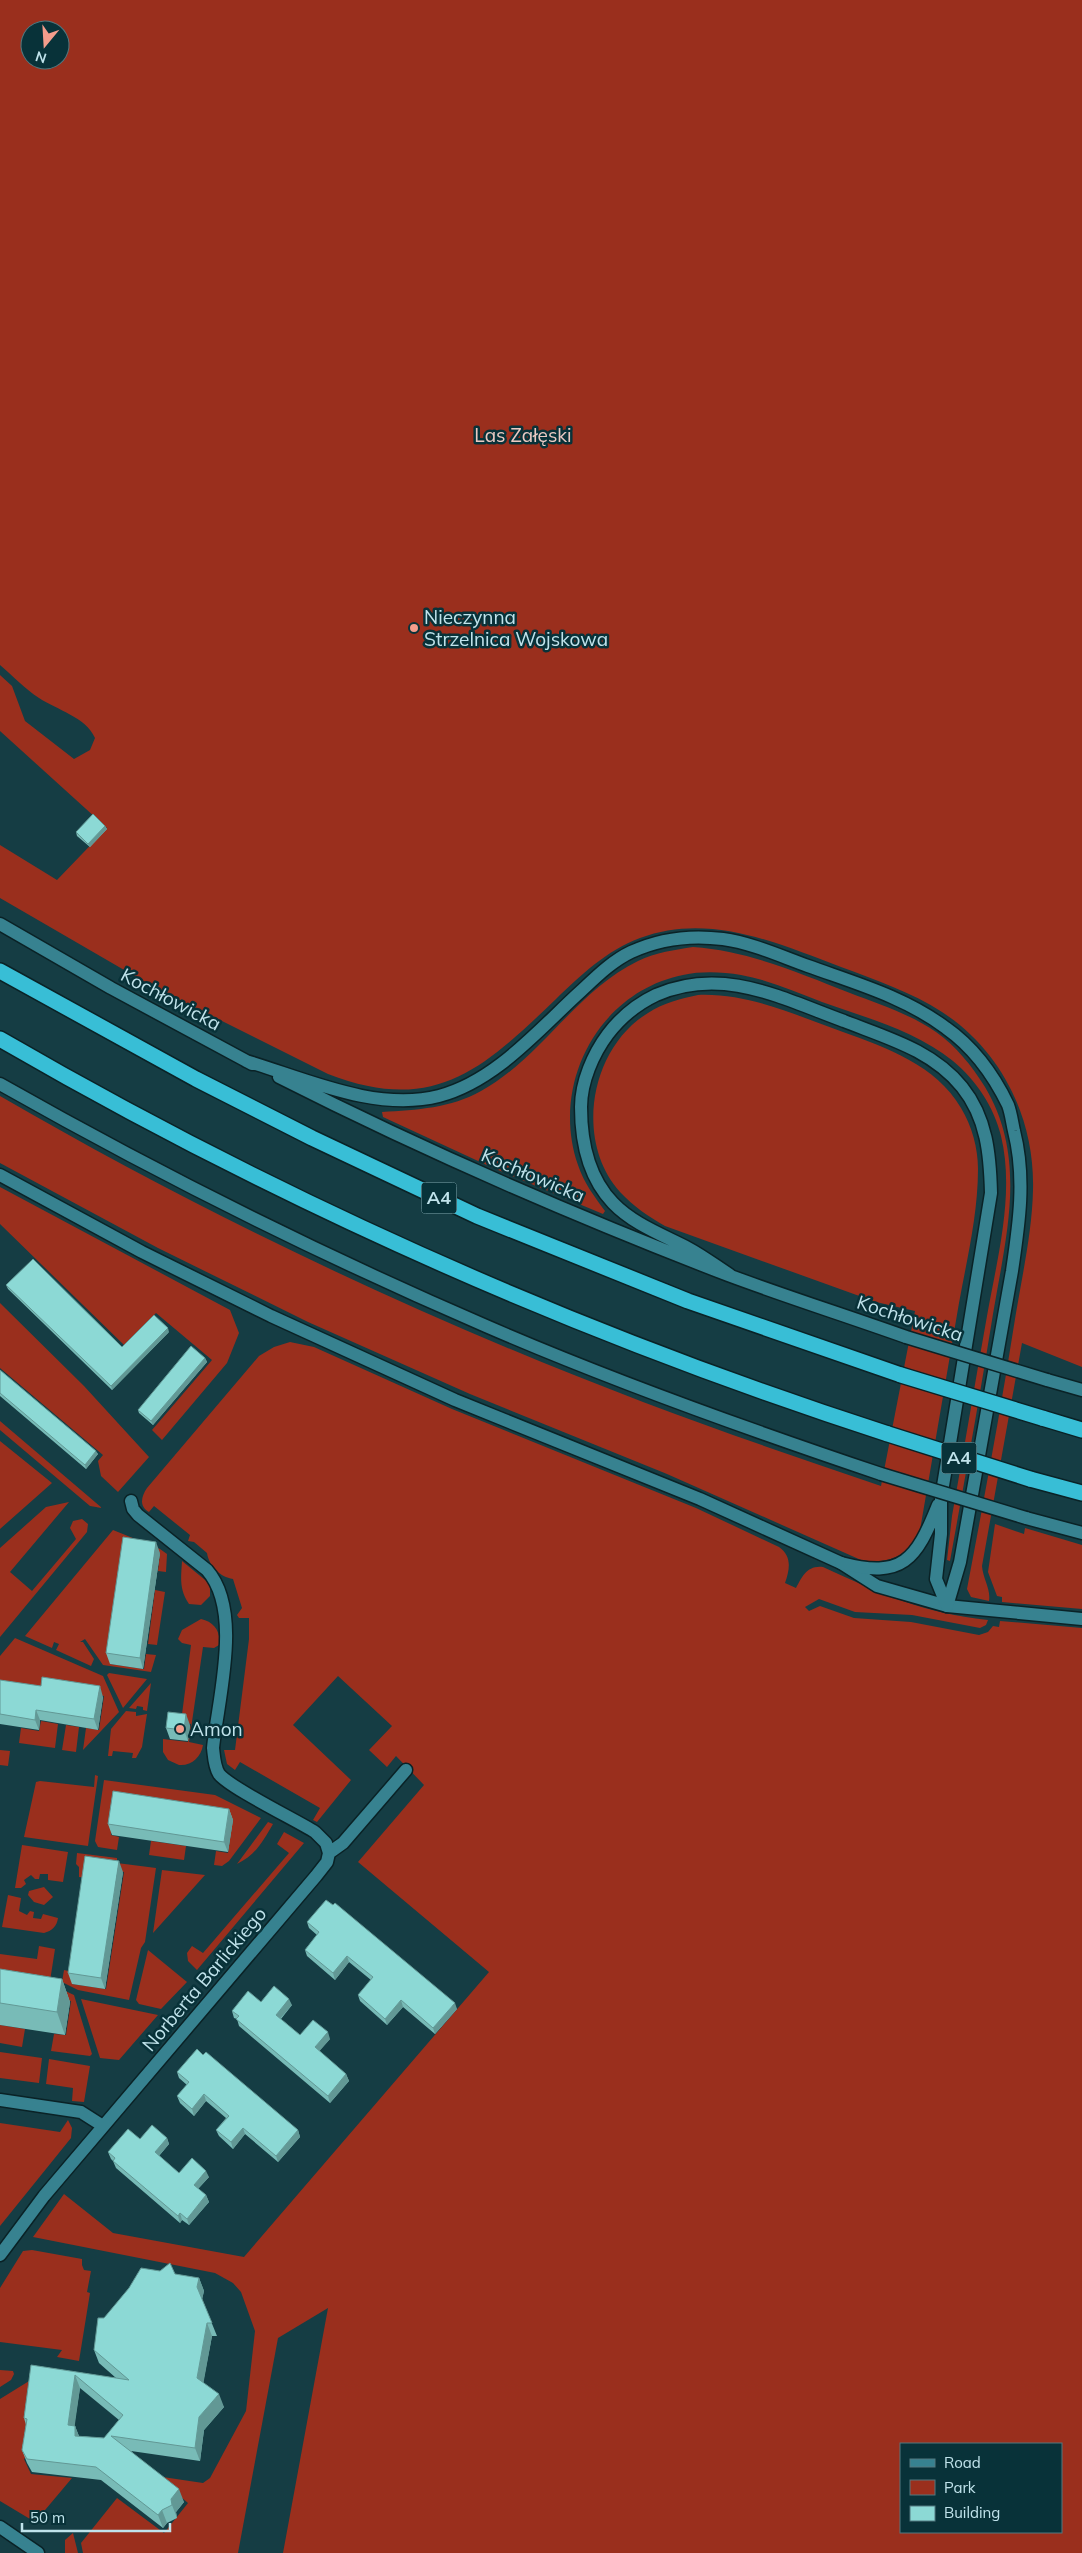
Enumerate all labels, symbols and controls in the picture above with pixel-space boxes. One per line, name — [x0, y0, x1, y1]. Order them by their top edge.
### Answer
north arrow — [20, 20, 70, 70]
text: N — [33, 47, 49, 68]
park label: Las Załęski — [474, 423, 572, 447]
place label: Nieczynna Strzelnica Wojskowa — [424, 605, 608, 651]
marker: Nieczynna Strzelnica Wojskowa — [408, 622, 420, 634]
street label: Kochłowicka — [117, 963, 225, 1035]
street label: Kochłowicka — [478, 1142, 588, 1208]
road number: A4 — [422, 1182, 456, 1214]
street label: Kochłowicka — [854, 1290, 966, 1346]
road number: A4 — [942, 1442, 976, 1474]
place label: Amon — [190, 1717, 243, 1741]
marker: Amon — [174, 1723, 186, 1735]
street label: Norberta Barlickiego — [137, 1902, 271, 2056]
legend — [900, 2443, 1062, 2533]
text: Road — [944, 2453, 981, 2472]
text: Park — [944, 2478, 976, 2497]
scale bar — [22, 2500, 170, 2532]
text: Building — [944, 2503, 1000, 2522]
text: 50 m — [30, 2508, 65, 2527]

